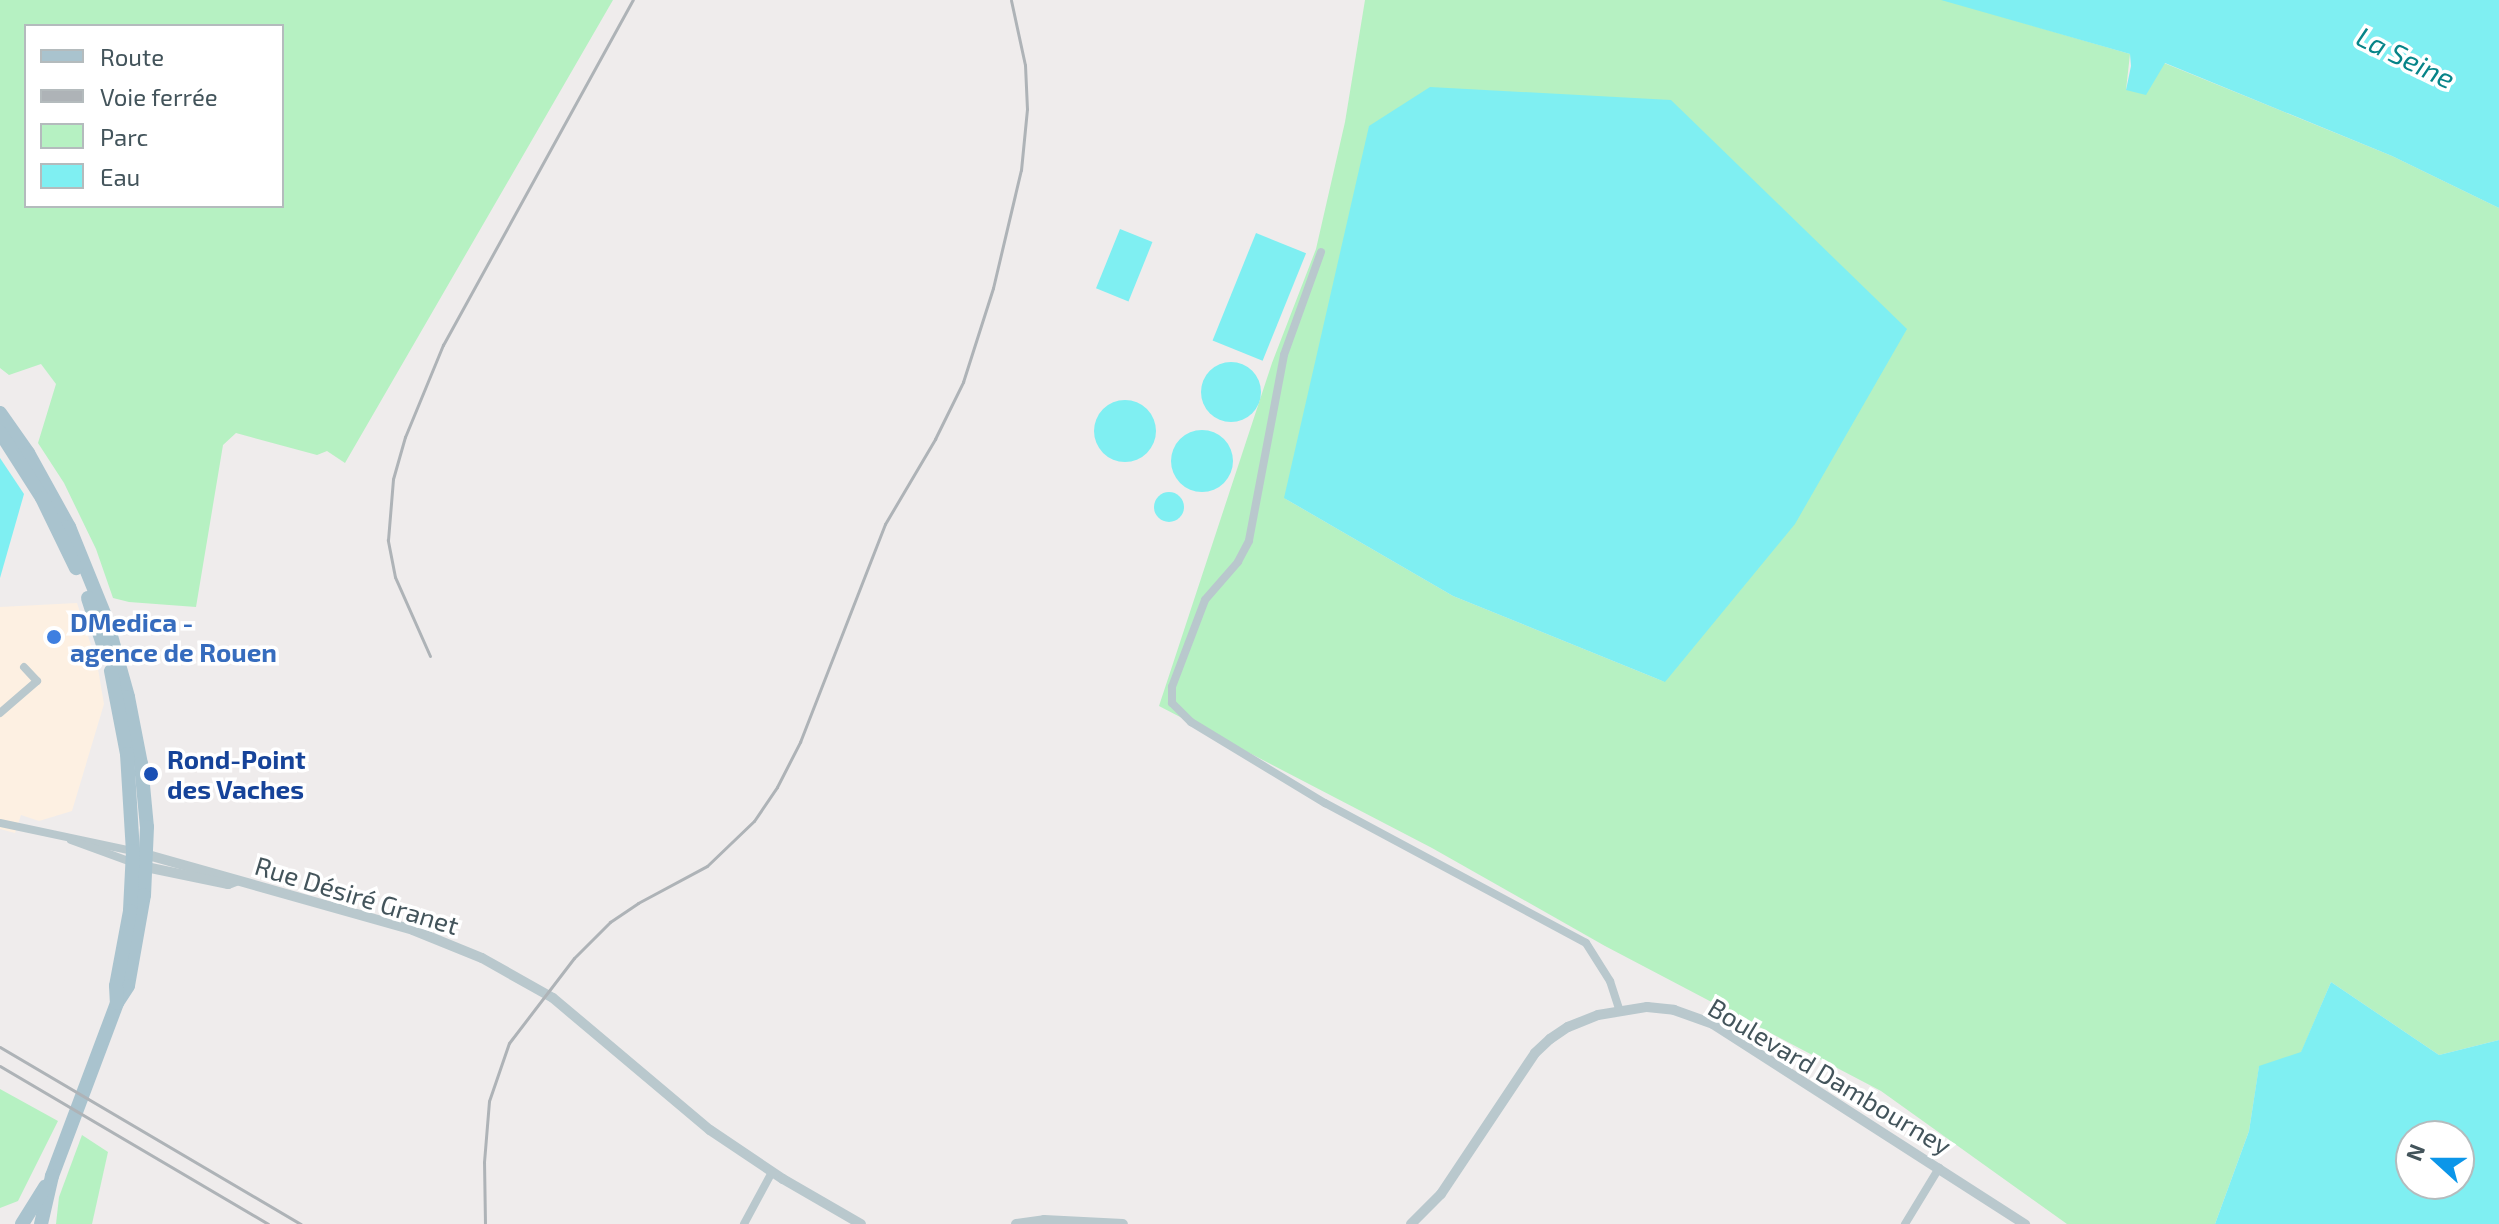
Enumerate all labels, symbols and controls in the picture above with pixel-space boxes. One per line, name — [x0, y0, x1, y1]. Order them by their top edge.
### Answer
water label: La Seine — [2351, 19, 2461, 95]
legend — [24, 24, 284, 208]
text: Route — [100, 42, 164, 71]
text: Voie ferrée — [100, 82, 218, 111]
text: Parc — [100, 122, 148, 151]
text: Eau — [100, 162, 140, 191]
place label: DMedica - agence de Rouen — [70, 606, 277, 668]
marker: DMedica - agence de Rouen — [45, 628, 63, 646]
place label: Rond-Point des Vaches — [167, 743, 306, 804]
marker: Rond-Point des Vaches — [142, 765, 160, 783]
street label: Rue Désiré Granet — [251, 849, 463, 941]
street label: Boulevard Dambourney — [1703, 991, 1957, 1161]
north arrow — [2395, 1120, 2475, 1200]
text: N — [2399, 1140, 2429, 1164]

